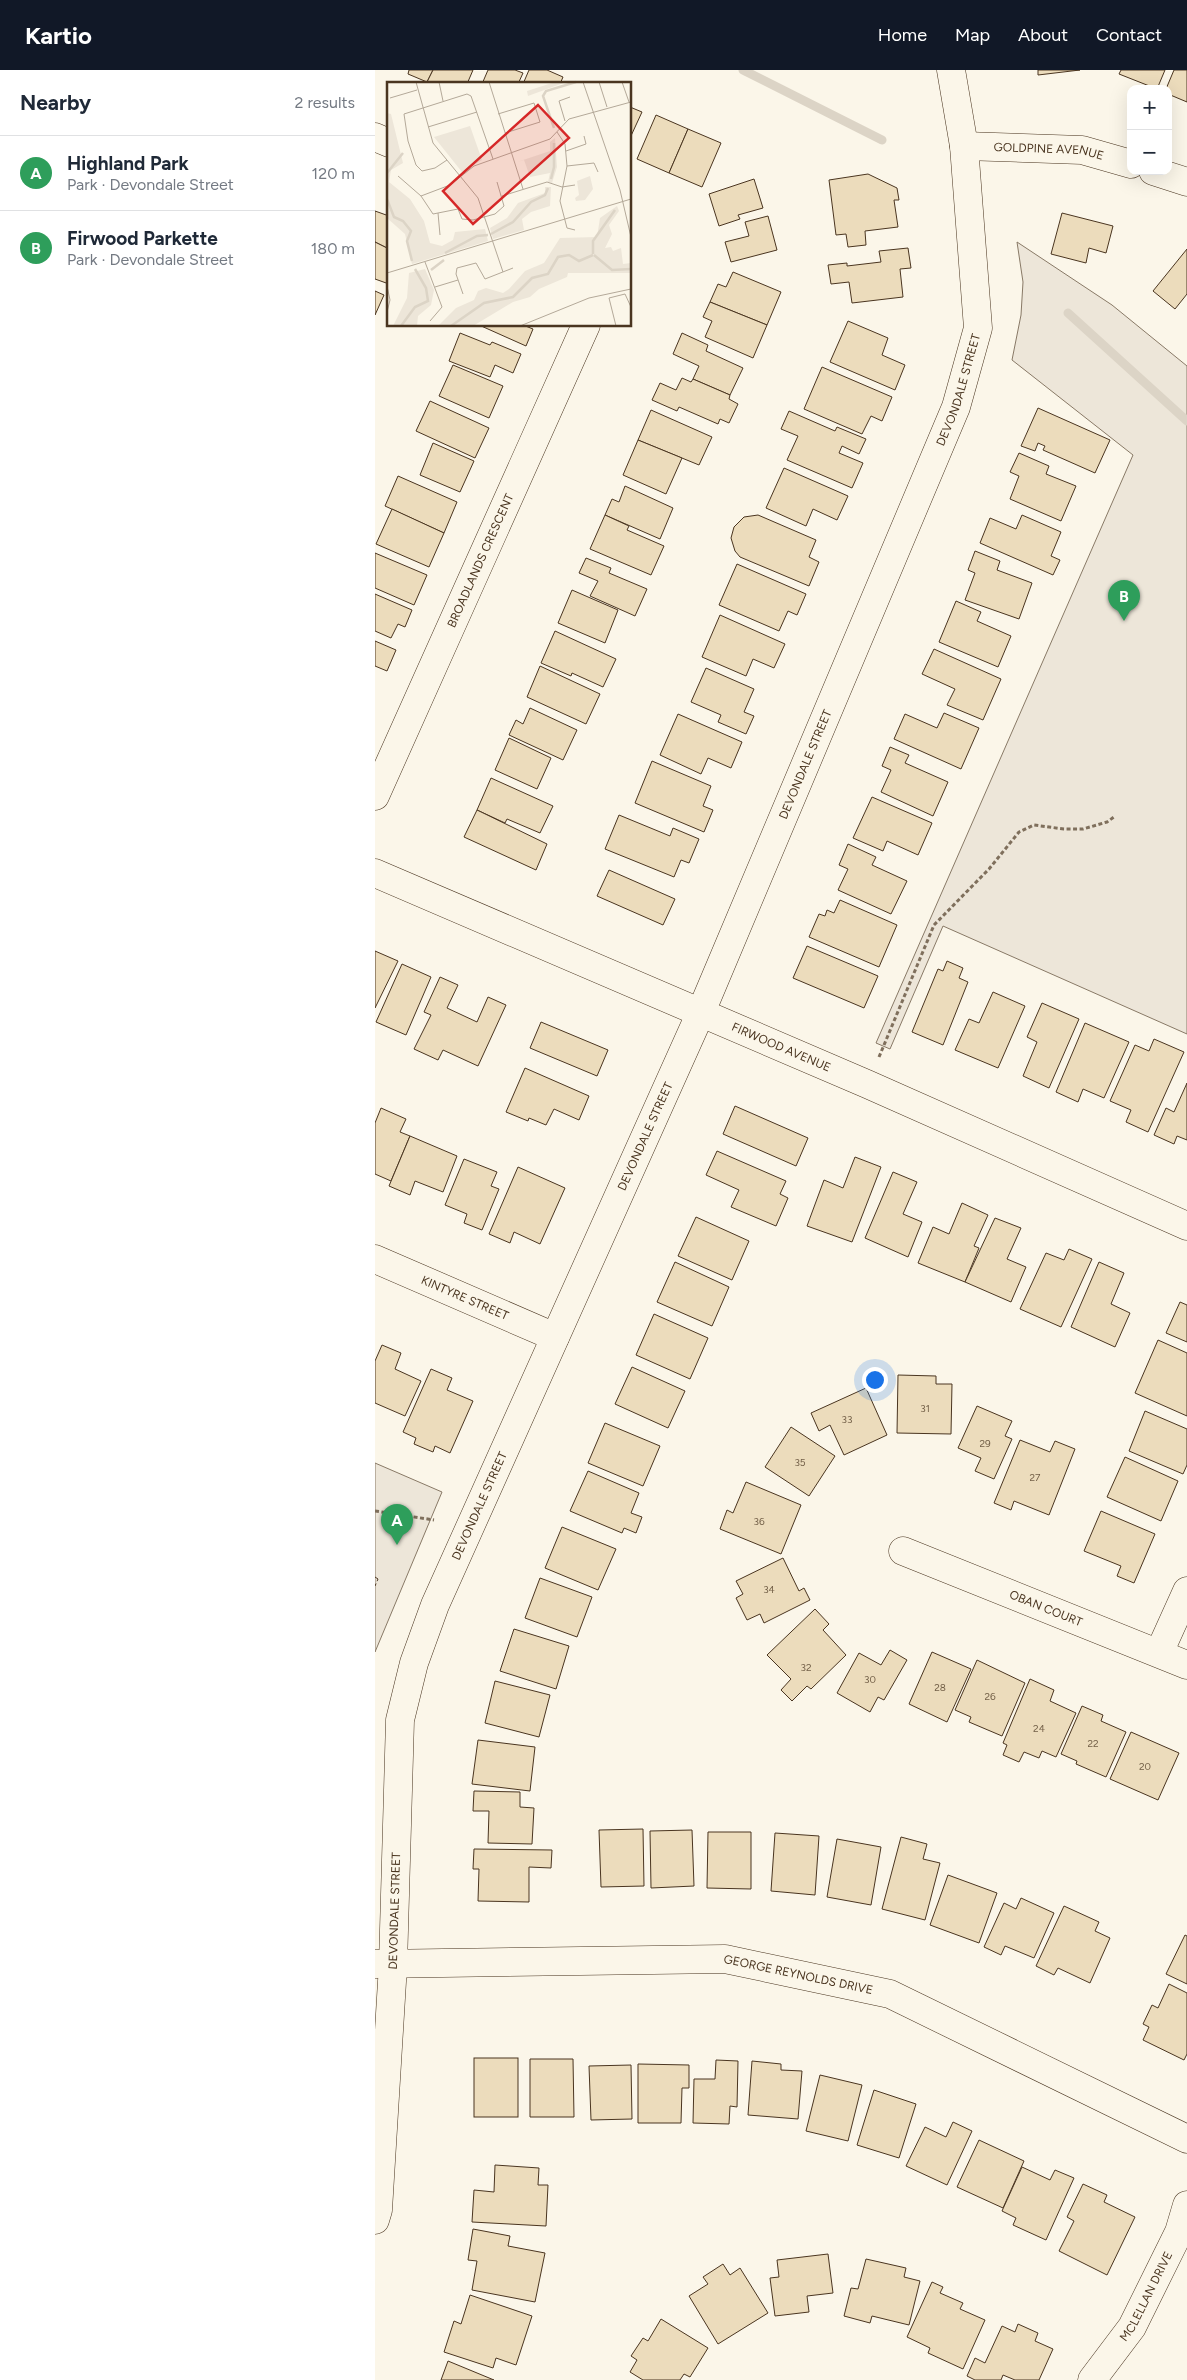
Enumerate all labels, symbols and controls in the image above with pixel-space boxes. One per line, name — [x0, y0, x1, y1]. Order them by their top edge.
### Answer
text: Kartio — [25, 21, 92, 50]
text: Home — [878, 24, 927, 46]
text: Map — [955, 24, 990, 46]
text: About — [1018, 24, 1068, 46]
text: Contact — [1096, 24, 1162, 46]
inset map — [387, 82, 631, 326]
map controls — [1127, 85, 1172, 175]
button: + — [1127, 85, 1172, 130]
text: Nearby — [20, 90, 91, 115]
text: 2 results — [295, 93, 355, 112]
button: − — [1127, 130, 1172, 175]
street label: GOLDPINE AVENUE — [994, 140, 1105, 163]
text: Highland Park — [67, 152, 189, 175]
text: A — [30, 164, 42, 183]
text: 120 m — [312, 164, 355, 183]
text: Park · Devondale Street — [67, 175, 234, 194]
text: Firwood Parkette — [67, 227, 218, 250]
text: B — [31, 239, 41, 258]
text: 180 m — [311, 239, 355, 258]
text: Park · Devondale Street — [67, 250, 234, 269]
street label: DEVONDALE STREET — [933, 332, 983, 448]
street label: BROADLANDS CRESCENT — [444, 491, 517, 630]
pin: B — [1108, 580, 1140, 621]
street label: DEVONDALE STREET — [776, 707, 835, 821]
street label: FIRWOOD AVENUE — [729, 1020, 833, 1075]
street label: DEVONDALE STREET — [615, 1080, 676, 1193]
street label: KINTYRE STREET — [419, 1273, 511, 1323]
your location — [862, 1367, 888, 1393]
house number: 31 — [920, 1402, 930, 1415]
house number: 33 — [842, 1413, 852, 1426]
house number: 29 — [979, 1437, 991, 1450]
street label: DEVONDALE STREET — [449, 1449, 510, 1562]
house number: 35 — [794, 1456, 806, 1469]
house number: 27 — [1030, 1471, 1041, 1484]
pin: A — [381, 1504, 413, 1545]
house number: 36 — [753, 1515, 765, 1528]
house number: 34 — [763, 1583, 775, 1596]
street label: OBAN COURT — [1007, 1587, 1085, 1629]
house number: 32 — [800, 1661, 812, 1674]
house number: 30 — [864, 1673, 876, 1686]
house number: 28 — [934, 1681, 946, 1694]
house number: 26 — [984, 1690, 996, 1703]
house number: 24 — [1033, 1722, 1045, 1735]
house number: 22 — [1087, 1737, 1099, 1750]
house number: 20 — [1139, 1760, 1151, 1773]
street label: DEVONDALE STREET — [386, 1852, 403, 1970]
street label: GEORGE REYNOLDS DRIVE — [722, 1952, 874, 1997]
street label: MCLELLAN DRIVE — [1117, 2249, 1175, 2344]

